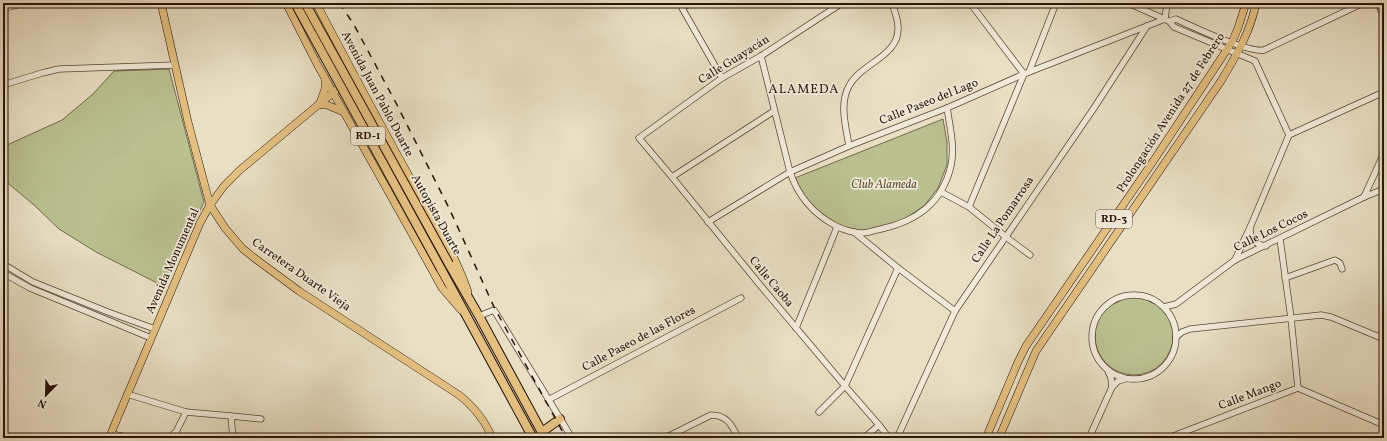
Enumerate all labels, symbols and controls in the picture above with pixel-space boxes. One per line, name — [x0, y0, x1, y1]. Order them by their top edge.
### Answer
street label: Avenida Juan Pablo Duarte — [337, 28, 417, 160]
street label: Prolongación Avenida 27 de Febrero — [1113, 30, 1229, 196]
street label: Calle Guayacán — [695, 32, 773, 88]
street label: Calle Paseo del Lago — [877, 75, 981, 129]
district label: ALAMEDA — [769, 81, 839, 99]
road number: RD-1 — [351, 127, 385, 145]
street label: Autopista Duarte — [407, 172, 465, 258]
street label: Calle La Pomarrosa — [968, 173, 1038, 267]
park label: Club Alameda — [851, 177, 917, 193]
street label: Avenida Monumental — [142, 205, 204, 316]
street label: Calle Los Cocos — [1231, 206, 1311, 256]
road number: RD-3 — [1096, 210, 1132, 228]
street label: Carretera Duarte Vieja — [248, 235, 354, 315]
street label: Calle Caoba — [745, 253, 797, 311]
street label: Calle Paseo de las Flores — [580, 302, 698, 376]
north arrow — [26, 375, 66, 415]
street label: Calle Mango — [1216, 376, 1284, 414]
text: N — [36, 394, 49, 411]

